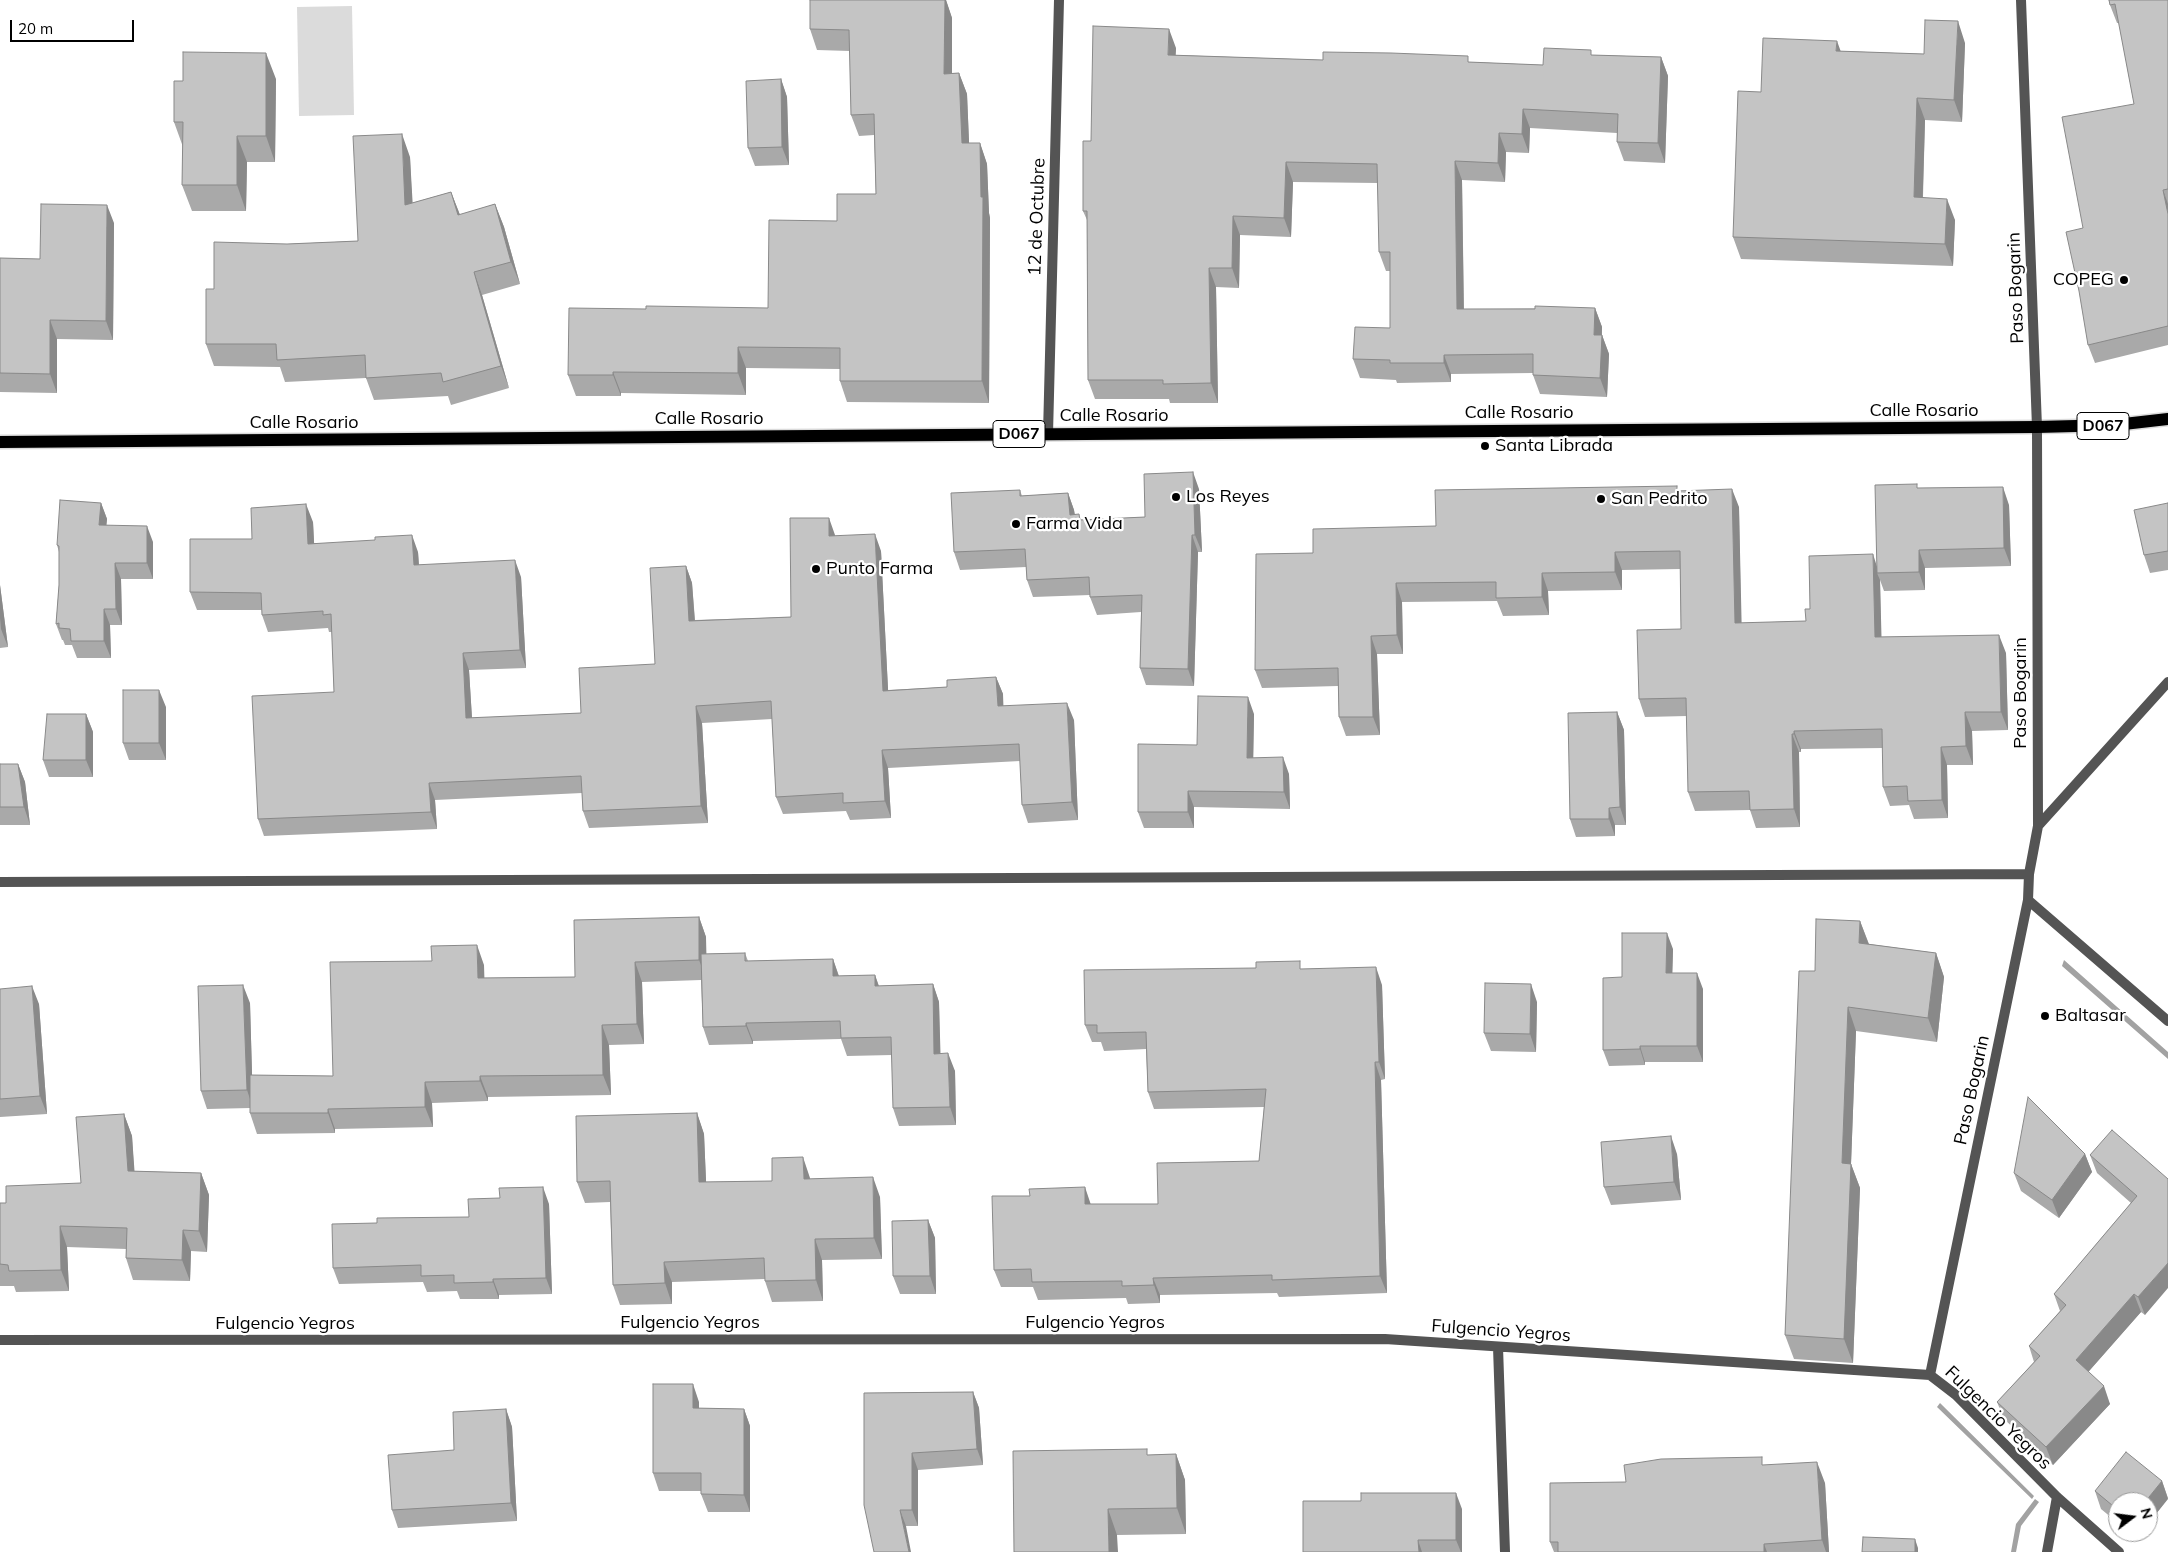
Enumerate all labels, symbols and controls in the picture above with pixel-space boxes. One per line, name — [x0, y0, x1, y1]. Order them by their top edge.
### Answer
scale bar — [12, 10, 136, 42]
text: 20 m — [18, 19, 53, 38]
street label: 12 de Octubre — [1024, 158, 1050, 276]
street label: Paso Bogarin — [2003, 232, 2029, 344]
place label: COPEG — [2053, 269, 2114, 291]
marker: COPEG — [2118, 274, 2130, 286]
street label: Calle Rosario — [1869, 400, 1979, 422]
street label: Calle Rosario — [1464, 402, 1574, 424]
street label: Calle Rosario — [1059, 405, 1169, 427]
street label: Calle Rosario — [654, 408, 764, 430]
street label: Calle Rosario — [249, 412, 359, 434]
road number: D067 — [2077, 412, 2129, 440]
road number: D067 — [993, 420, 1045, 448]
place label: Santa Librada — [1495, 435, 1613, 457]
marker: Santa Librada — [1479, 440, 1491, 452]
place label: Los Reyes — [1186, 486, 1270, 508]
place label: San Pedrito — [1611, 488, 1707, 510]
marker: Los Reyes — [1170, 491, 1182, 503]
marker: San Pedrito — [1595, 493, 1607, 505]
place label: Farma Vida — [1026, 513, 1123, 535]
marker: Farma Vida — [1010, 518, 1022, 530]
place label: Punto Farma — [826, 558, 933, 580]
marker: Punto Farma — [810, 563, 822, 575]
street label: Paso Bogarin — [2010, 637, 2032, 749]
place label: Baltasar — [2055, 1005, 2126, 1027]
marker: Baltasar — [2039, 1010, 2051, 1022]
street label: Paso Bogarin — [1950, 1033, 1994, 1147]
street label: Fulgencio Yegros — [620, 1312, 760, 1334]
street label: Fulgencio Yegros — [1025, 1312, 1165, 1334]
street label: Fulgencio Yegros — [215, 1313, 355, 1335]
street label: Fulgencio Yegros — [1431, 1315, 1571, 1347]
street label: Fulgencio Yegros — [1940, 1362, 2056, 1474]
north arrow — [2108, 1492, 2158, 1542]
text: N — [2136, 1506, 2157, 1521]

